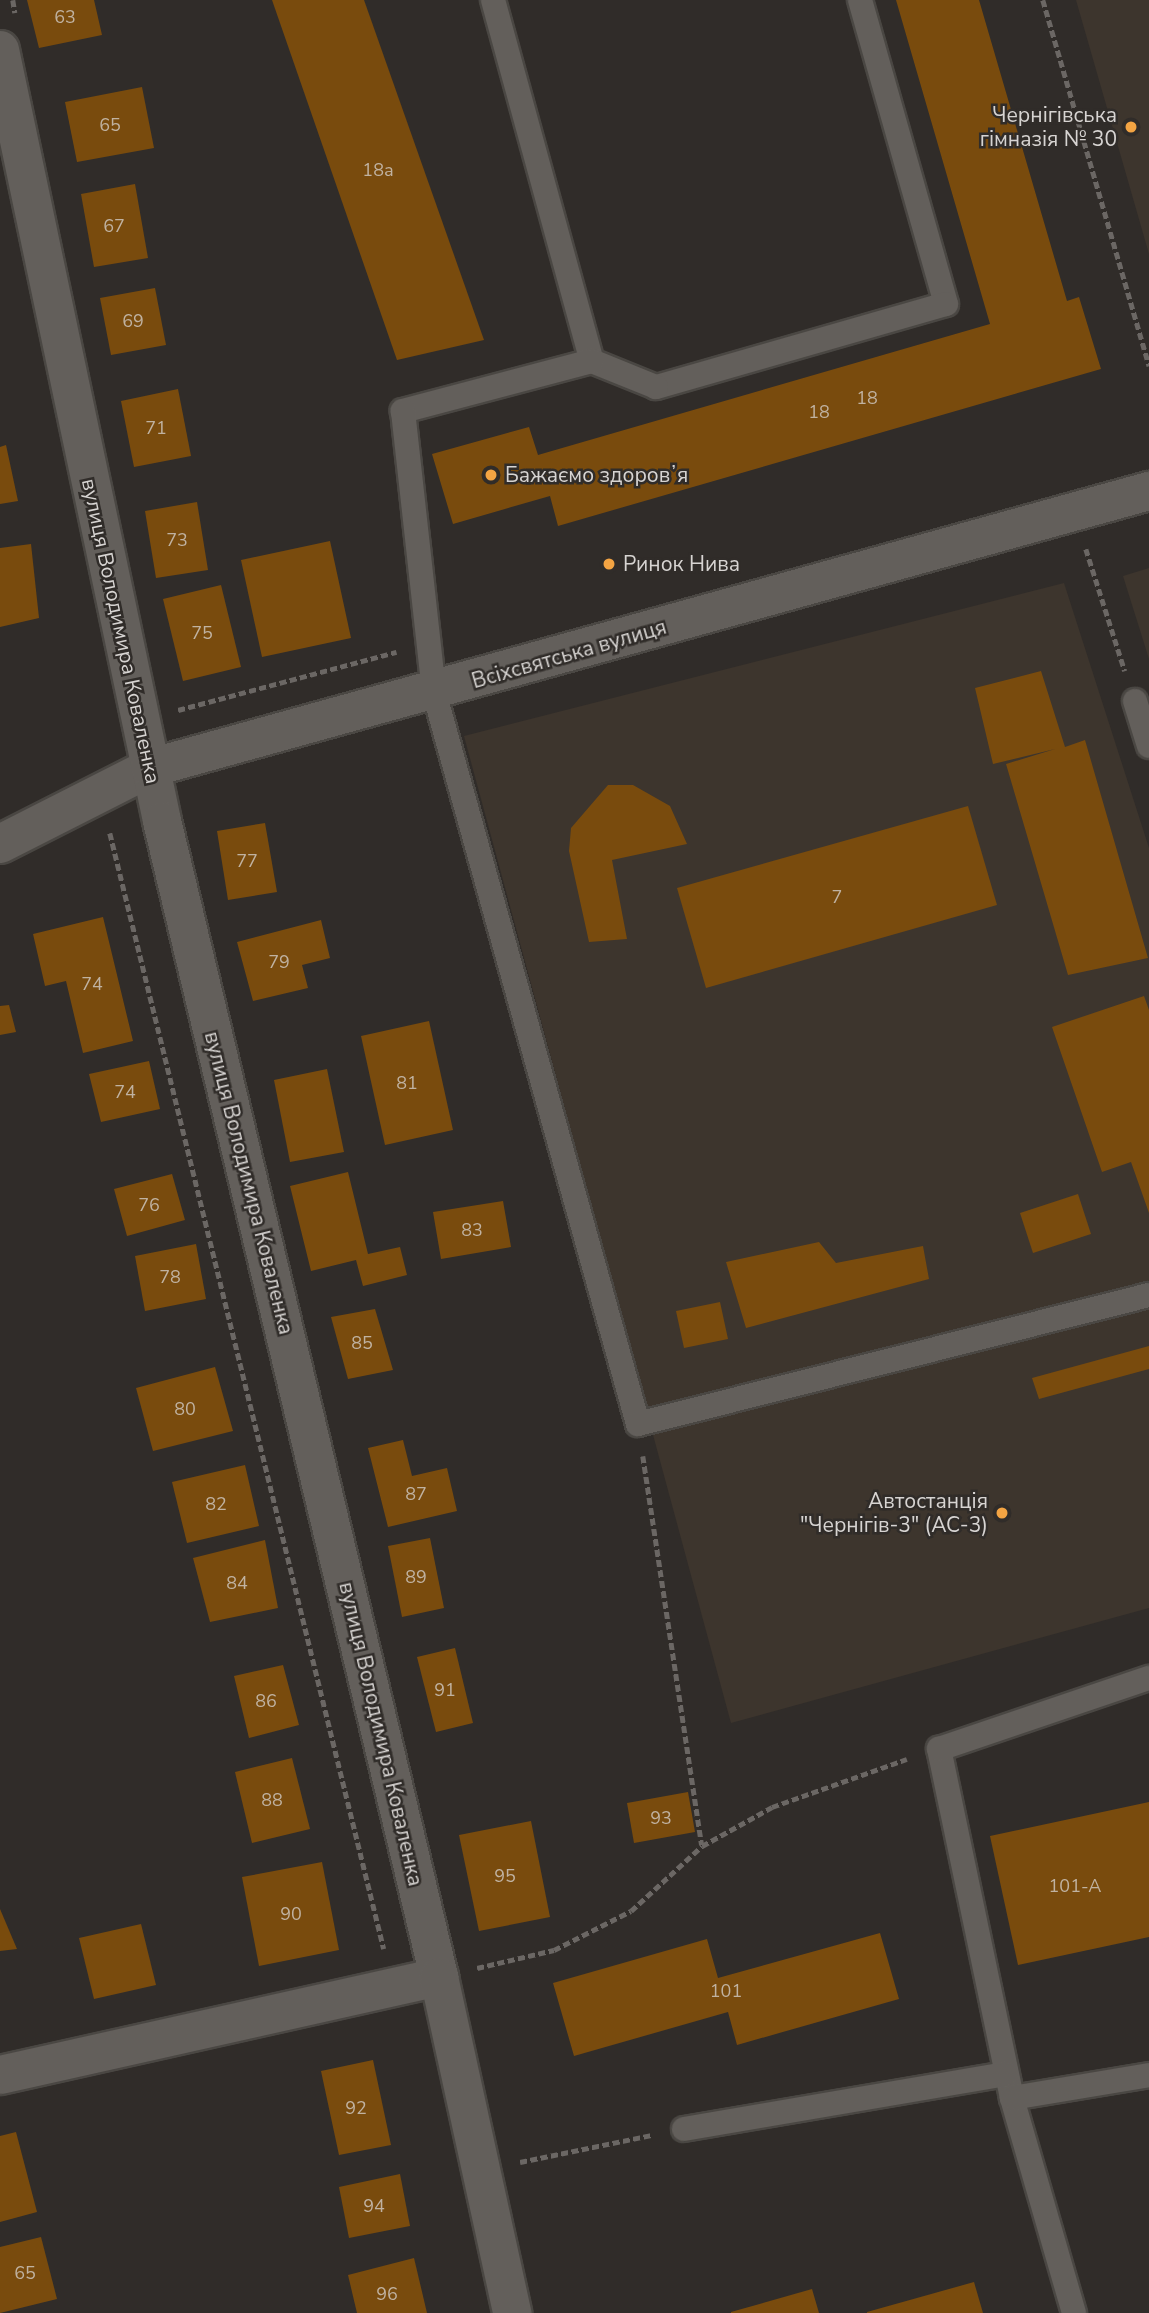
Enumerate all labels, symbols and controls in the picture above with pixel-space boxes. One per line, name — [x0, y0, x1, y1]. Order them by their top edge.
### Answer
house number: 63 — [54, 6, 76, 28]
place label: Чернігівська гімназія № 30 — [980, 102, 1117, 152]
house number: 65 — [99, 114, 121, 136]
marker: Чернігівська гімназія № 30 — [1123, 119, 1139, 135]
house number: 18а — [362, 159, 394, 181]
house number: 67 — [103, 215, 125, 237]
house number: 69 — [122, 310, 144, 332]
house number: 18 — [856, 387, 878, 409]
house number: 18 — [808, 401, 830, 423]
house number: 71 — [145, 417, 167, 439]
place label: Бажаємо здоровʼя — [505, 462, 688, 488]
marker: Бажаємо здоровʼя — [483, 467, 499, 483]
street label: вулиця Володимира Коваленка — [76, 476, 166, 786]
house number: 73 — [166, 529, 188, 551]
place label: Ринок Нива — [623, 551, 740, 577]
marker: Ринок Нива — [601, 556, 617, 572]
street label: Всіхсвятська вулиця — [469, 614, 669, 694]
house number: 75 — [191, 622, 213, 644]
house number: 77 — [236, 850, 258, 872]
house number: 7 — [832, 886, 842, 908]
house number: 79 — [268, 951, 290, 973]
house number: 74 — [81, 973, 103, 995]
street label: вулиця Володимира Коваленка — [199, 1029, 299, 1337]
house number: 81 — [396, 1072, 418, 1094]
house number: 74 — [114, 1081, 136, 1103]
house number: 76 — [138, 1194, 160, 1216]
house number: 83 — [461, 1219, 483, 1241]
house number: 78 — [159, 1266, 181, 1288]
house number: 85 — [351, 1332, 373, 1354]
house number: 80 — [174, 1398, 196, 1420]
house number: 87 — [405, 1483, 427, 1505]
place label: Автостанція "Чернігів-3" (АС-3) — [800, 1488, 988, 1538]
house number: 82 — [205, 1493, 227, 1515]
marker: Автостанція "Чернігів-3" (АС-3) — [994, 1505, 1010, 1521]
house number: 89 — [405, 1566, 427, 1588]
house number: 84 — [226, 1572, 248, 1594]
street label: вулиця Володимира Коваленка — [334, 1579, 428, 1889]
house number: 91 — [434, 1679, 456, 1701]
house number: 86 — [255, 1690, 277, 1712]
house number: 88 — [261, 1789, 283, 1811]
house number: 93 — [650, 1807, 672, 1829]
house number: 95 — [494, 1865, 516, 1887]
house number: 101-А — [1049, 1875, 1101, 1897]
house number: 90 — [280, 1903, 302, 1925]
house number: 101 — [710, 1980, 742, 2002]
house number: 92 — [345, 2097, 367, 2119]
house number: 94 — [363, 2195, 385, 2217]
house number: 65 — [14, 2262, 36, 2284]
house number: 96 — [376, 2283, 398, 2305]

